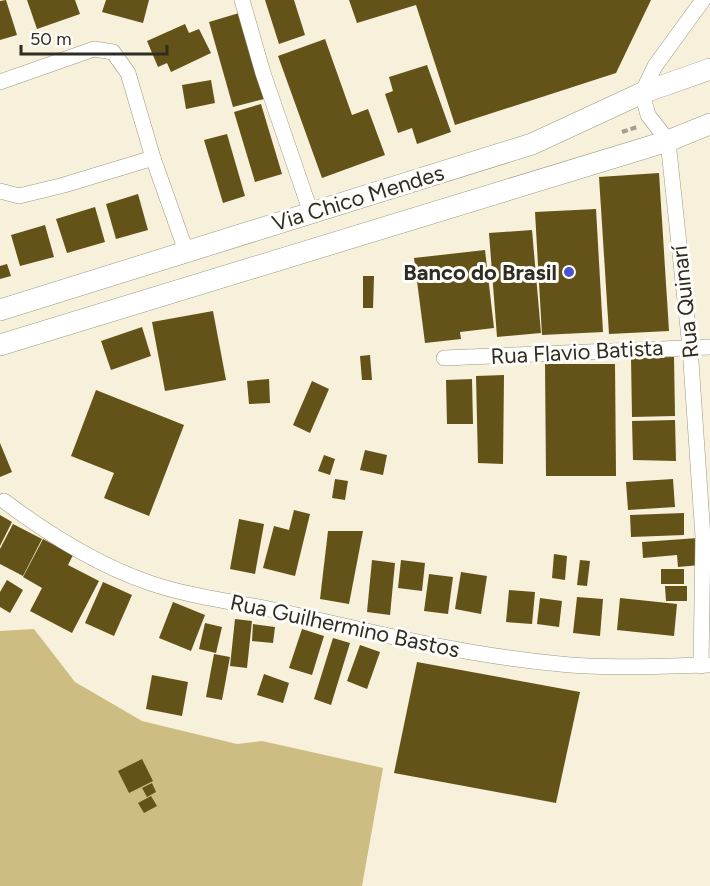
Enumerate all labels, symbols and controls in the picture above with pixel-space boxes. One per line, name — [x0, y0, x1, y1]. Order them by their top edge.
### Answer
scale bar — [21, 18, 166, 56]
text: 50 m — [30, 28, 72, 50]
street label: Via Chico Mendes — [269, 159, 447, 237]
street label: Rua Quinarí — [666, 243, 704, 360]
place label: Banco do Brasil — [403, 259, 557, 286]
marker: Banco do Brasil — [562, 265, 576, 279]
street label: Rua Flavio Batista — [490, 334, 664, 370]
street label: Rua Guilhermino Bastos — [228, 588, 462, 664]

